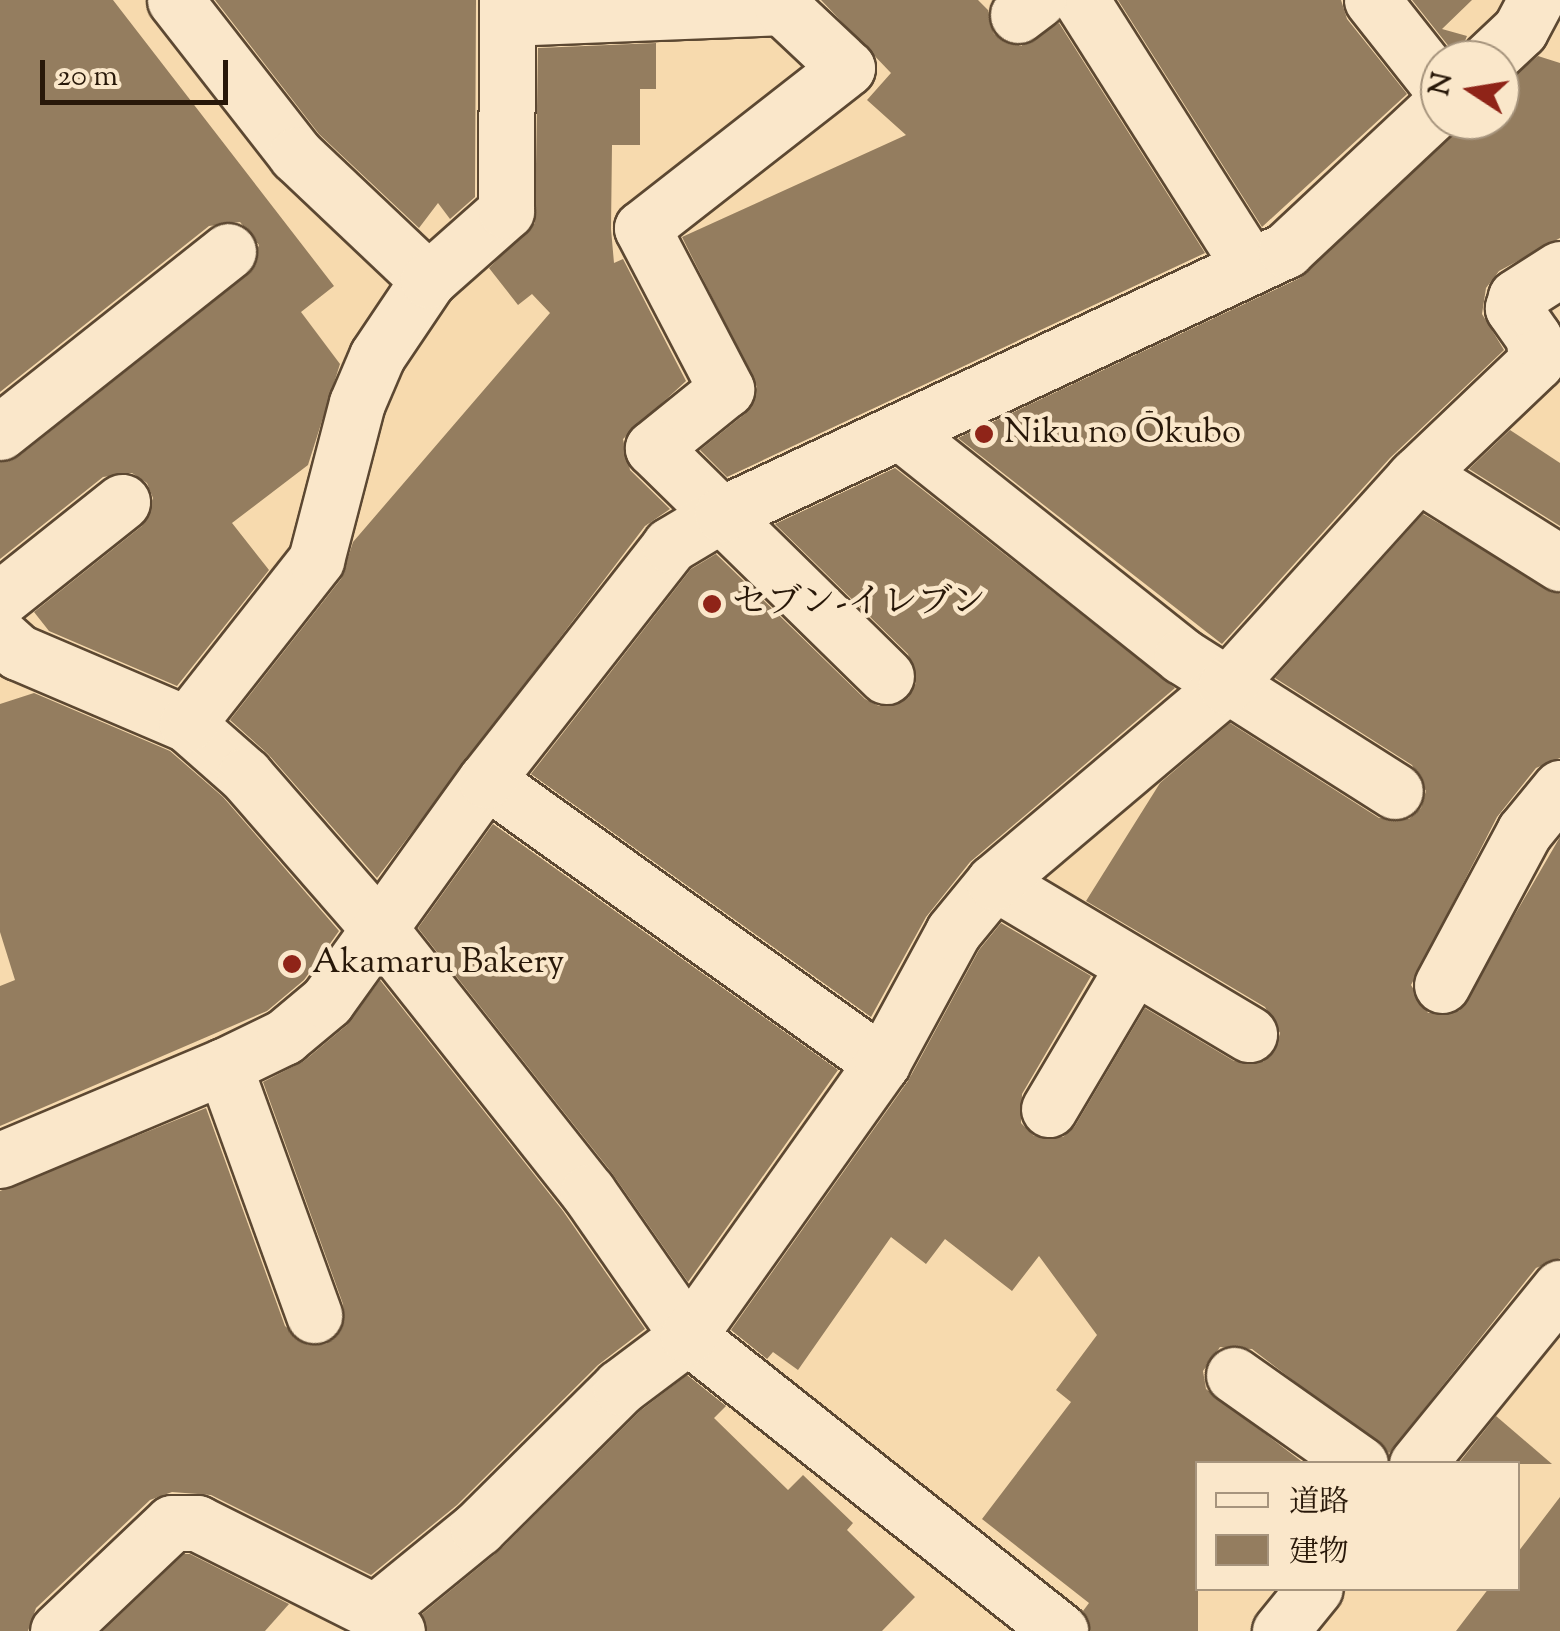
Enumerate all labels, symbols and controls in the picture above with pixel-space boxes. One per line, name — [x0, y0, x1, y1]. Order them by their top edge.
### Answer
scale bar — [45, 40, 232, 102]
north arrow — [1420, 40, 1520, 140]
text: 20 m — [57, 56, 118, 99]
text: N — [1421, 69, 1464, 99]
place label: Niku no Ōkubo — [1004, 413, 1241, 455]
marker: Niku no Ōkubo — [973, 423, 995, 445]
place label: セブン-イレブン — [732, 583, 989, 625]
marker: セブン-イレブン — [701, 593, 723, 615]
place label: Akamaru Bakery — [312, 943, 564, 985]
marker: Akamaru Bakery — [281, 953, 303, 975]
legend — [1195, 1461, 1520, 1591]
text: 道路 — [1289, 1482, 1349, 1525]
text: 建物 — [1289, 1532, 1349, 1575]

